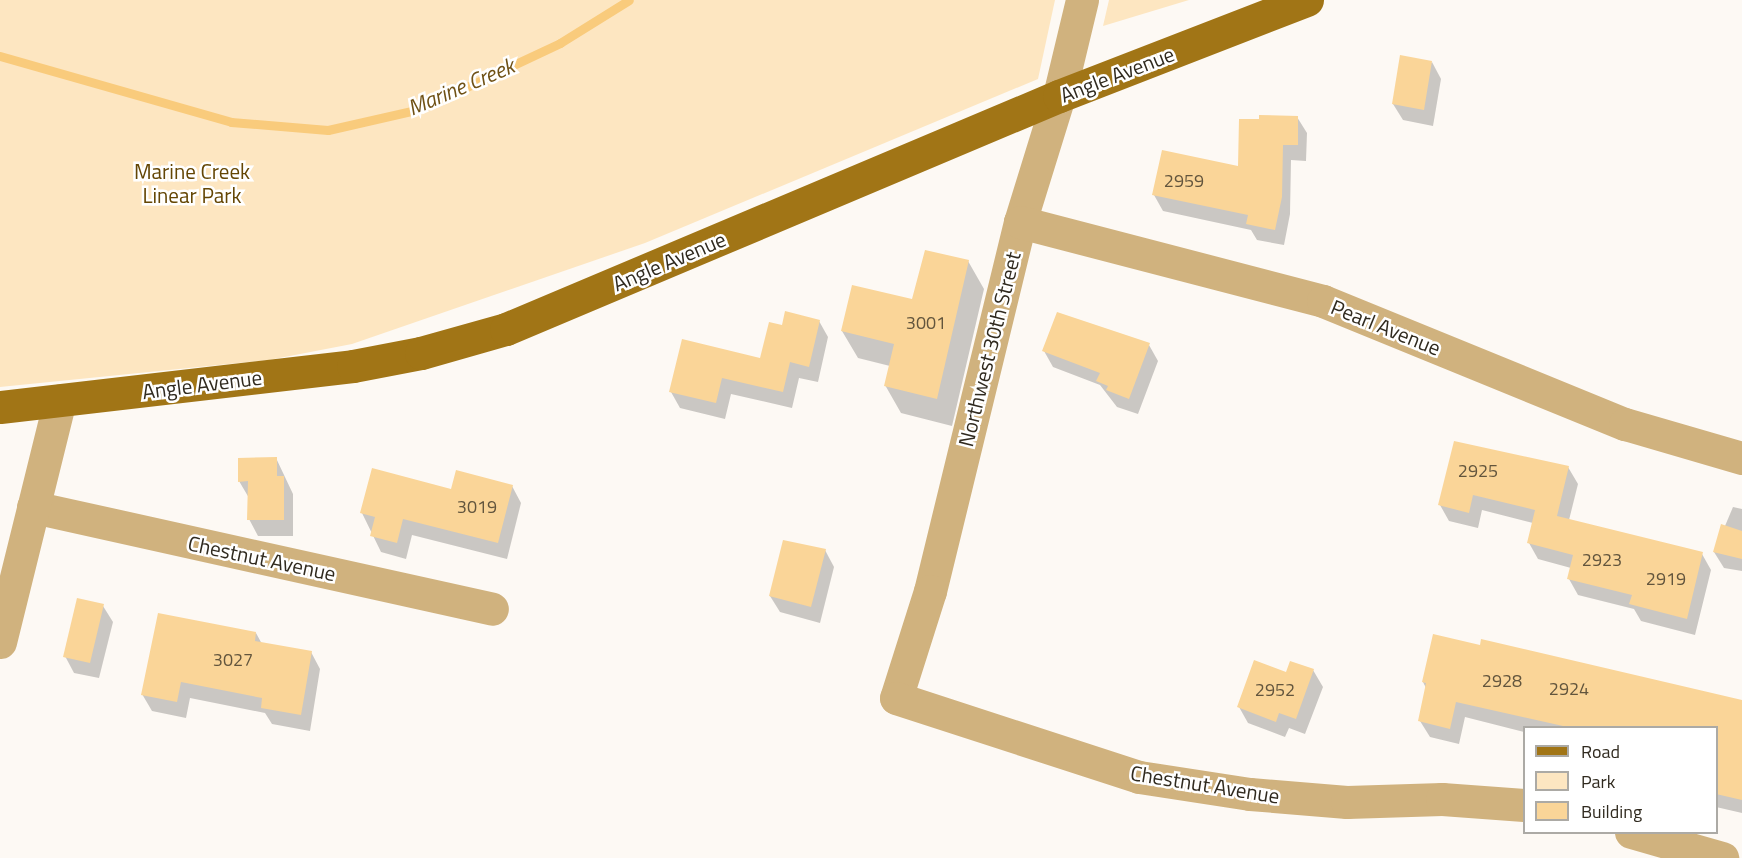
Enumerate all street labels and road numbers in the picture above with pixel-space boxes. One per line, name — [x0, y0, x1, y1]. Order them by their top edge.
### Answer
street label: Angle Avenue — [1056, 41, 1178, 107]
street label: Angle Avenue — [609, 226, 729, 296]
street label: Northwest 30th Street — [953, 249, 1025, 449]
street label: Pearl Avenue — [1328, 294, 1444, 360]
street label: Angle Avenue — [141, 364, 263, 404]
street label: Chestnut Avenue — [186, 530, 338, 586]
street label: Chestnut Avenue — [1129, 760, 1281, 808]

